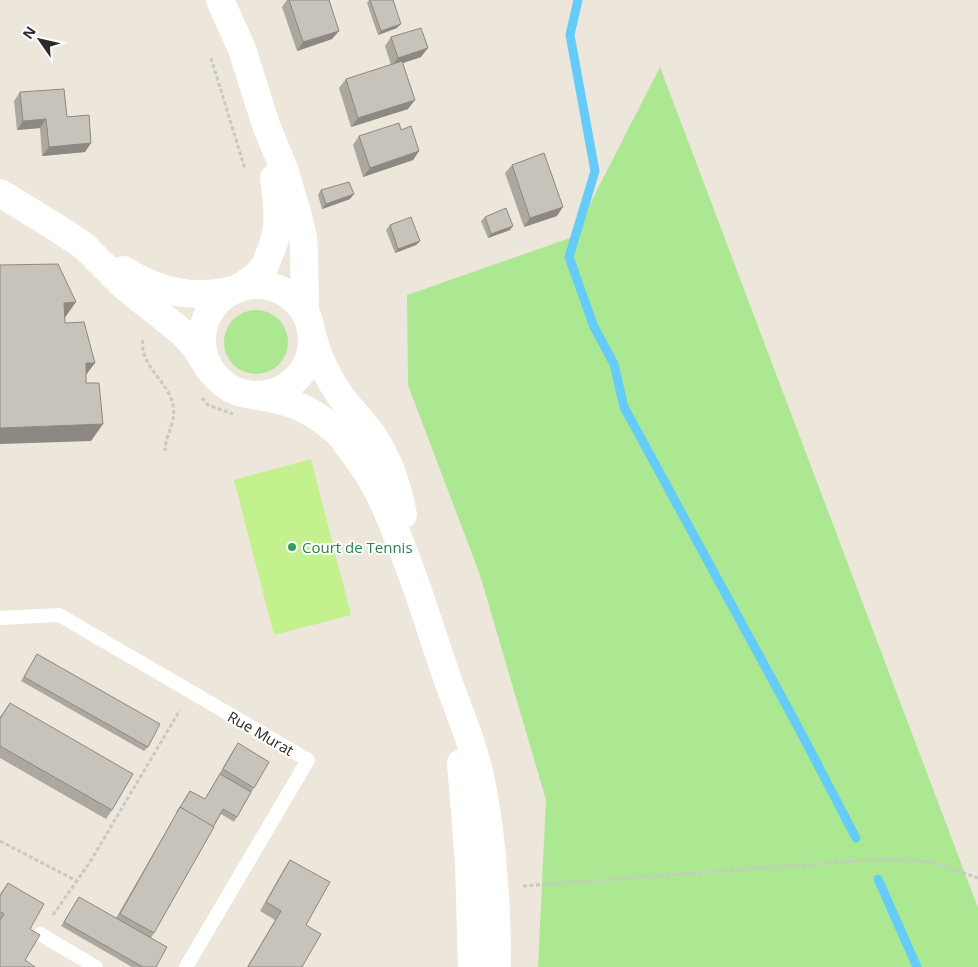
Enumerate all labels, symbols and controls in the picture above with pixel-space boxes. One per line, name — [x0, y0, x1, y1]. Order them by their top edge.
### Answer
north arrow — [15, 15, 65, 65]
text: N — [18, 22, 40, 42]
place label: Court de Tennis — [302, 537, 413, 557]
marker: Court de Tennis — [286, 541, 298, 553]
street label: Rue Murat — [224, 706, 298, 760]

